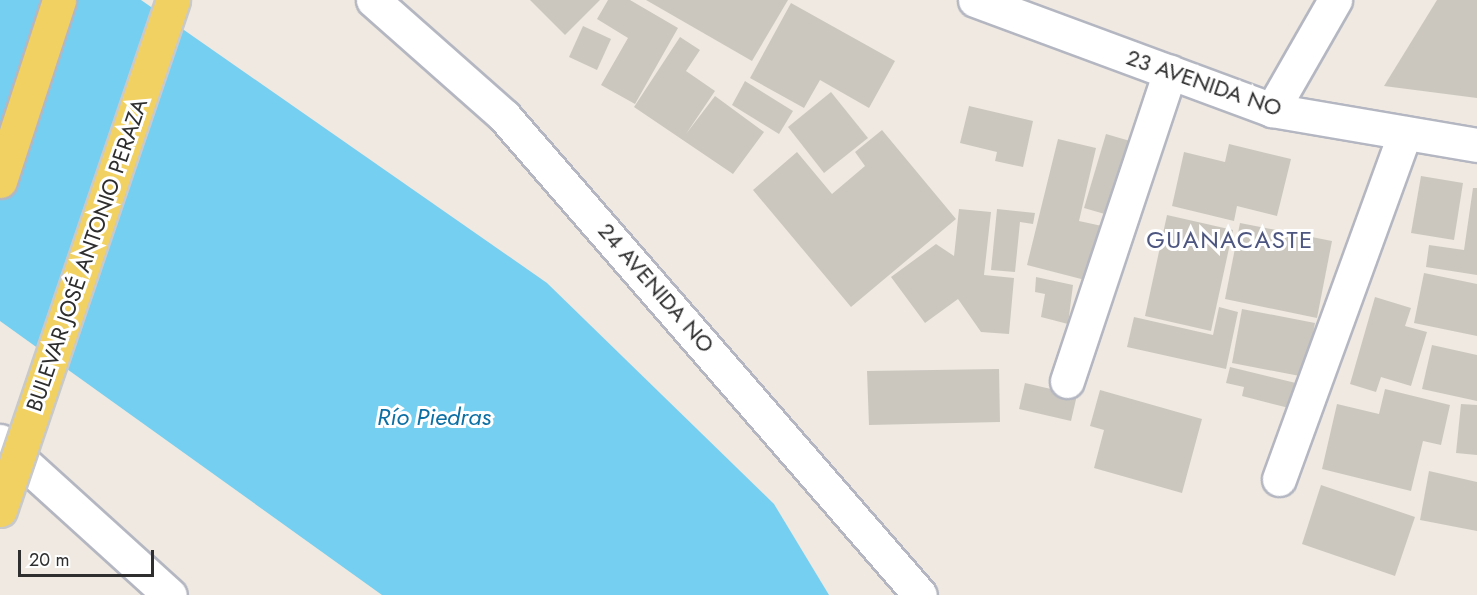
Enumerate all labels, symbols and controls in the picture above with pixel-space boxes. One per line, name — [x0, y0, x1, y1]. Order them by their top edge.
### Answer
street label: 23 AVENIDA NO — [1123, 44, 1285, 122]
street label: BULEVAR JOSÉ ANTONIO PERAZA — [21, 95, 153, 415]
street label: 24 AVENIDA NO — [593, 218, 719, 358]
district label: GUANACASTE — [1146, 226, 1314, 254]
water label: Río Piedras — [377, 403, 491, 431]
scale bar — [21, 538, 158, 576]
text: 20 m — [29, 547, 69, 573]

